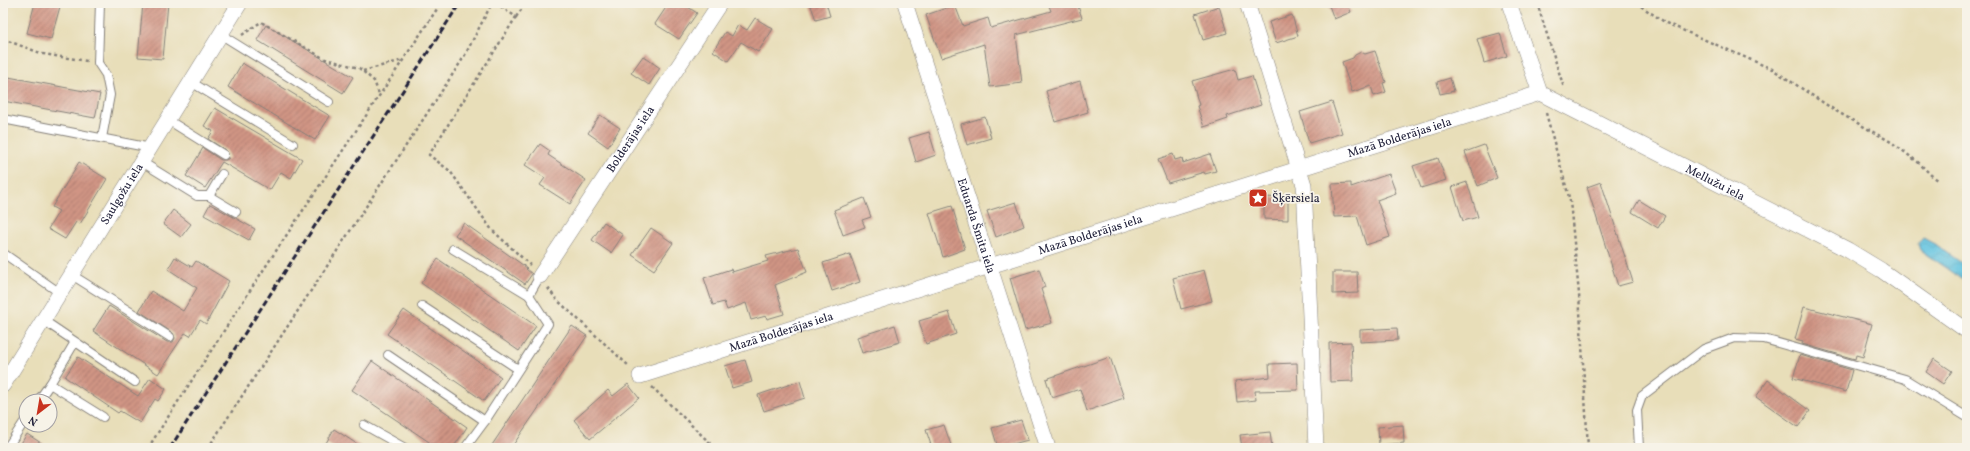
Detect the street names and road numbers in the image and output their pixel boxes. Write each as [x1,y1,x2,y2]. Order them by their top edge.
street label: Bolderājas iela [603,103,659,176]
street label: Mazā Bolderājas iela [1346,114,1454,162]
street label: Saulgožu iela [97,161,148,228]
street label: Mellužu iela [1682,161,1747,205]
street label: Eduarda Šmita iela [953,176,998,276]
street label: Mazā Bolderājas iela [1037,211,1145,259]
street label: Mazā Bolderājas iela [727,309,836,356]

